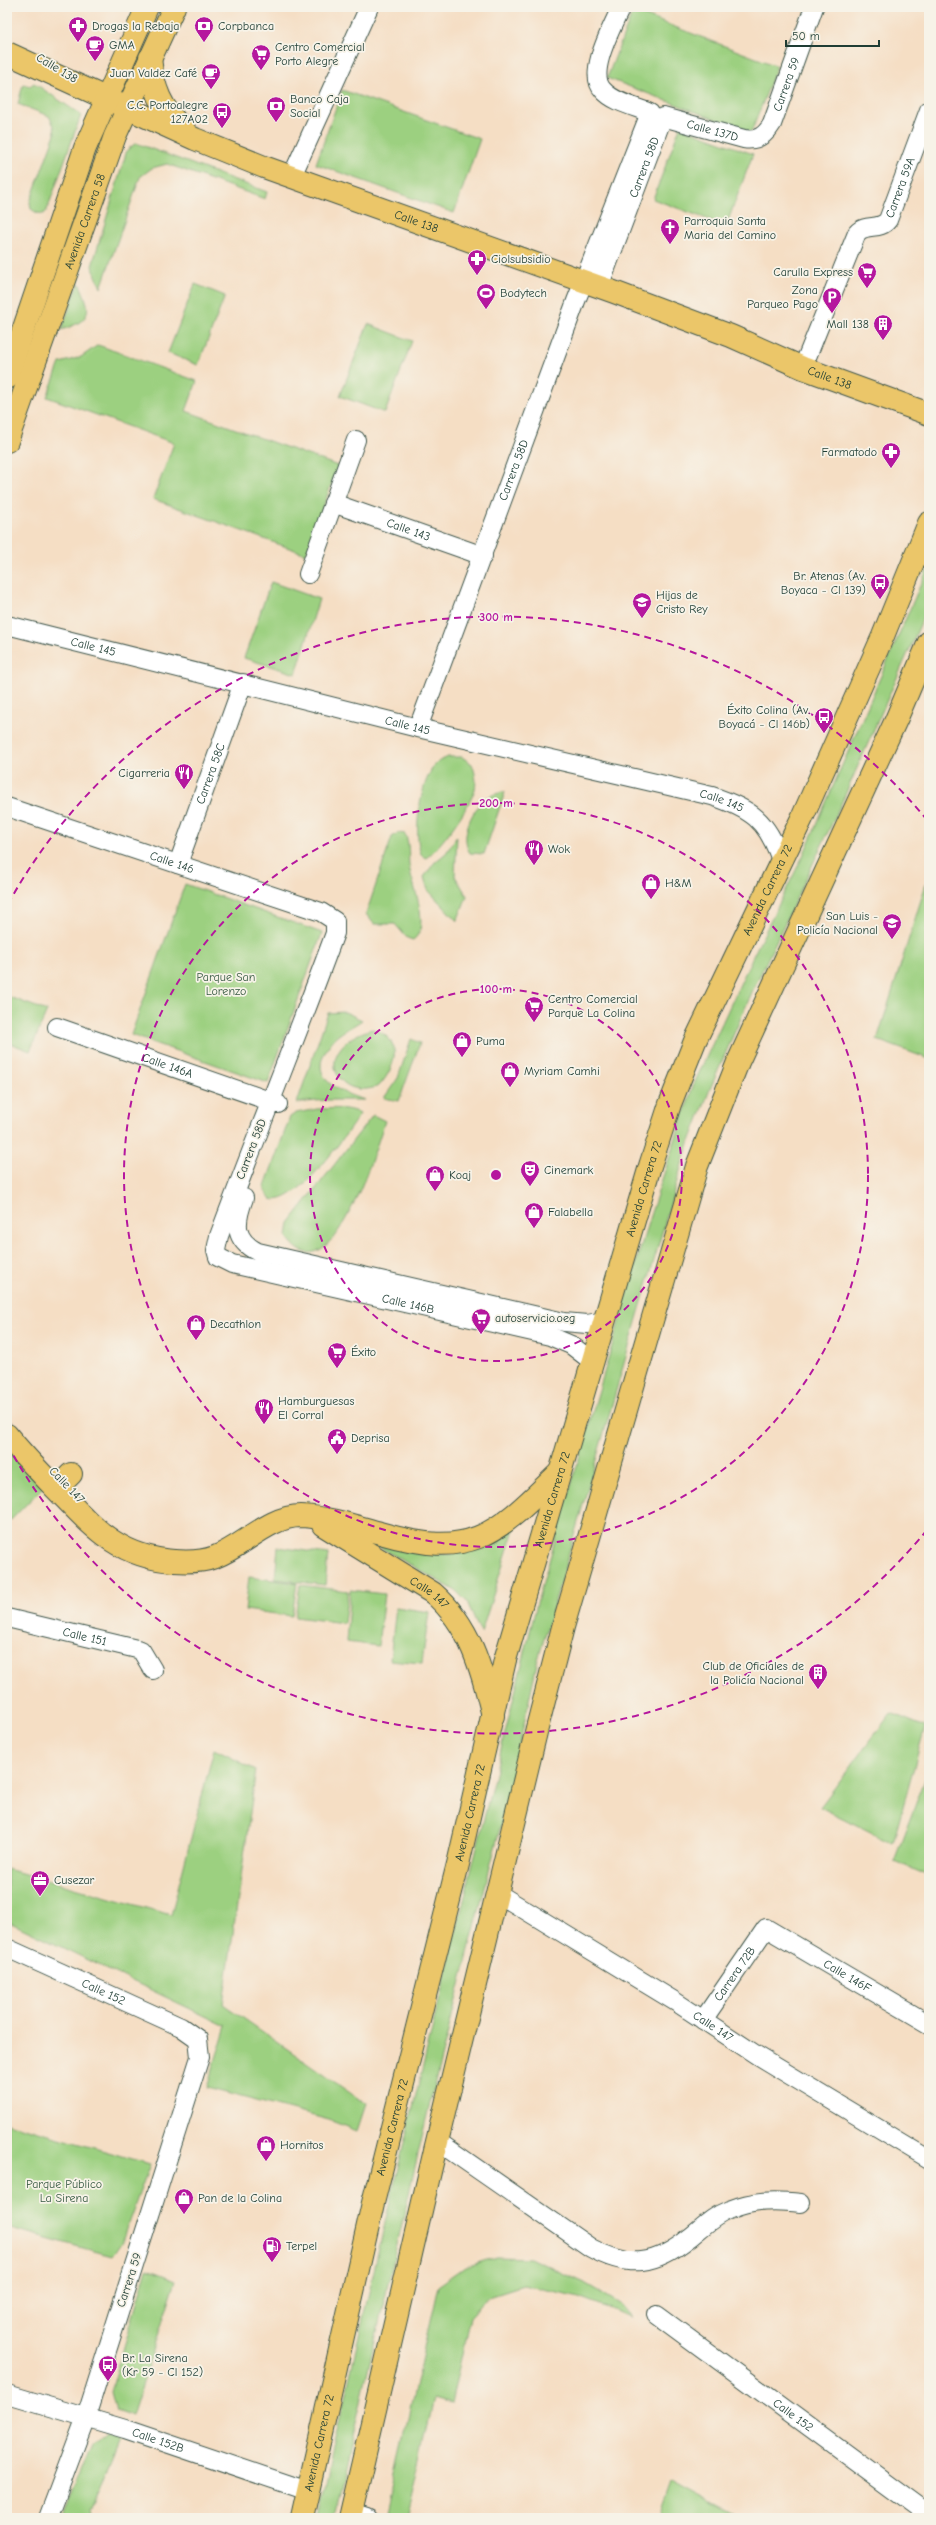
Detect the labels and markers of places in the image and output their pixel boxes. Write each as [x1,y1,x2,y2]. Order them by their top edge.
pharmacy icon: Drogas la Rebaja [67,15,89,43]
bank icon: Corpbanca [193,15,215,43]
place label: Drogas la Rebaja [92,19,180,33]
place label: Corpbanca [218,19,274,33]
cafe icon: GMA [84,34,106,62]
place label: GMA [109,38,135,52]
place label: Centro Comercial Porto Alegre [275,40,365,68]
supermarket icon: Centro Comercial Porto Alegre [250,43,272,71]
cafe icon: Juan Valdez Café [200,62,222,90]
place label: Juan Valdez Café [110,66,197,80]
place label: Banco Caja Social [290,92,349,120]
bank icon: Banco Caja Social [265,95,287,123]
place label: C.C. Portoalegre 127A02 [127,98,208,126]
bus stop icon: C.C. Portoalegre 127A02 [211,101,233,129]
place label: Parroquia Santa Maria del Camino [684,214,776,242]
church icon: Parroquia Santa Maria del Camino [659,217,681,245]
pharmacy icon: Ciolsubsidio [466,248,488,276]
place label: Ciolsubsidio [491,252,551,266]
supermarket icon: Carulla Express [856,261,878,289]
place label: Carulla Express [773,265,853,279]
sports icon: Bodytech [475,282,497,310]
place label: Zona Parqueo Pago [747,283,818,311]
place label: Bodytech [500,286,547,300]
parking icon: Zona Parqueo Pago [821,286,843,314]
building icon: Mall 138 [872,313,894,341]
place label: Mall 138 [826,317,869,331]
pharmacy icon: Farmatodo [880,441,902,469]
place label: Farmatodo [822,445,877,459]
place label: Br. Atenas (Av. Boyaca - Cl 139) [781,569,866,597]
bus stop icon: Br. Atenas (Av. Boyaca - Cl 139) [869,572,891,600]
place label: Hijas de Cristo Rey [656,588,708,616]
school or university icon: Hijas de Cristo Rey [631,591,653,619]
place label: Éxito Colina (Av. Boyacá - Cl 146b) [718,703,810,731]
bus stop icon: Éxito Colina (Av. Boyacá - Cl 146b) [813,706,835,734]
restaurant icon: Cigarreria [173,762,195,790]
place label: Cigarreria [118,766,170,780]
restaurant icon: Wok [523,838,545,866]
place label: Wok [548,842,570,856]
shop icon: H&M [640,872,662,900]
place label: H&M [665,876,691,890]
place label: San Luis - Policía Nacional [797,909,878,937]
school or university icon: San Luis - Policía Nacional [881,912,903,940]
place label: Centro Comercial Parque La Colina [548,992,638,1020]
supermarket icon: Centro Comercial Parque La Colina [523,995,545,1023]
shop icon: Puma [451,1030,473,1058]
place label: Puma [476,1034,505,1048]
shop icon: Myriam Camhi [499,1060,521,1088]
place label: Myriam Camhi [524,1064,600,1078]
theatre icon: Cinemark [519,1159,541,1187]
place label: Cinemark [544,1163,594,1177]
shop icon: Koaj [424,1164,446,1192]
place label: Koaj [449,1168,471,1182]
centre of rings [489,1168,503,1182]
shop icon: Falabella [523,1201,545,1229]
place label: Falabella [548,1205,593,1219]
supermarket icon: autoservicio.oeg [470,1307,492,1335]
place label: autoservicio.oeg [495,1311,575,1325]
shop icon: Decathlon [185,1313,207,1341]
place label: Decathlon [210,1317,261,1331]
supermarket icon: Éxito [326,1341,348,1369]
place label: Éxito [351,1345,376,1359]
place label: Hamburguesas El Corral [278,1394,354,1422]
restaurant icon: Hamburguesas El Corral [253,1397,275,1425]
public building icon: Deprisa [326,1427,348,1455]
place label: Deprisa [351,1431,390,1445]
place label: Club de Oficiales de la Policía Nacional [703,1659,804,1687]
building icon: Club de Oficiales de la Policía Nacional [807,1662,829,1690]
office icon: Cusezar [29,1869,51,1897]
place label: Cusezar [54,1873,95,1887]
shop icon: Hornitos [255,2134,277,2162]
place label: Hornitos [280,2138,324,2152]
shop icon: Pan de la Colina [173,2187,195,2215]
place label: Pan de la Colina [198,2191,282,2205]
fuel station icon: Terpel [261,2235,283,2263]
place label: Terpel [286,2239,317,2253]
place label: Br. La Sirena (Kr 59 - Cl 152) [122,2351,203,2379]
bus stop icon: Br. La Sirena (Kr 59 - Cl 152) [97,2354,119,2382]

